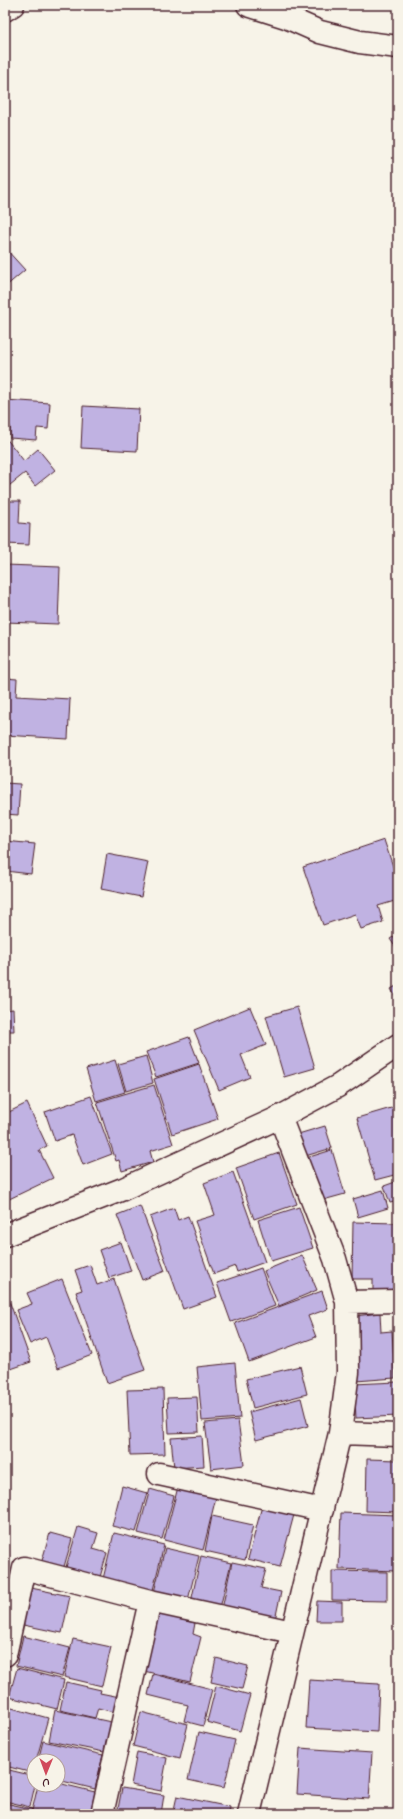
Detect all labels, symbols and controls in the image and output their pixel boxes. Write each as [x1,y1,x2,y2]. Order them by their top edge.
north arrow [26,1753,66,1793]
text: U [42,1775,50,1789]

